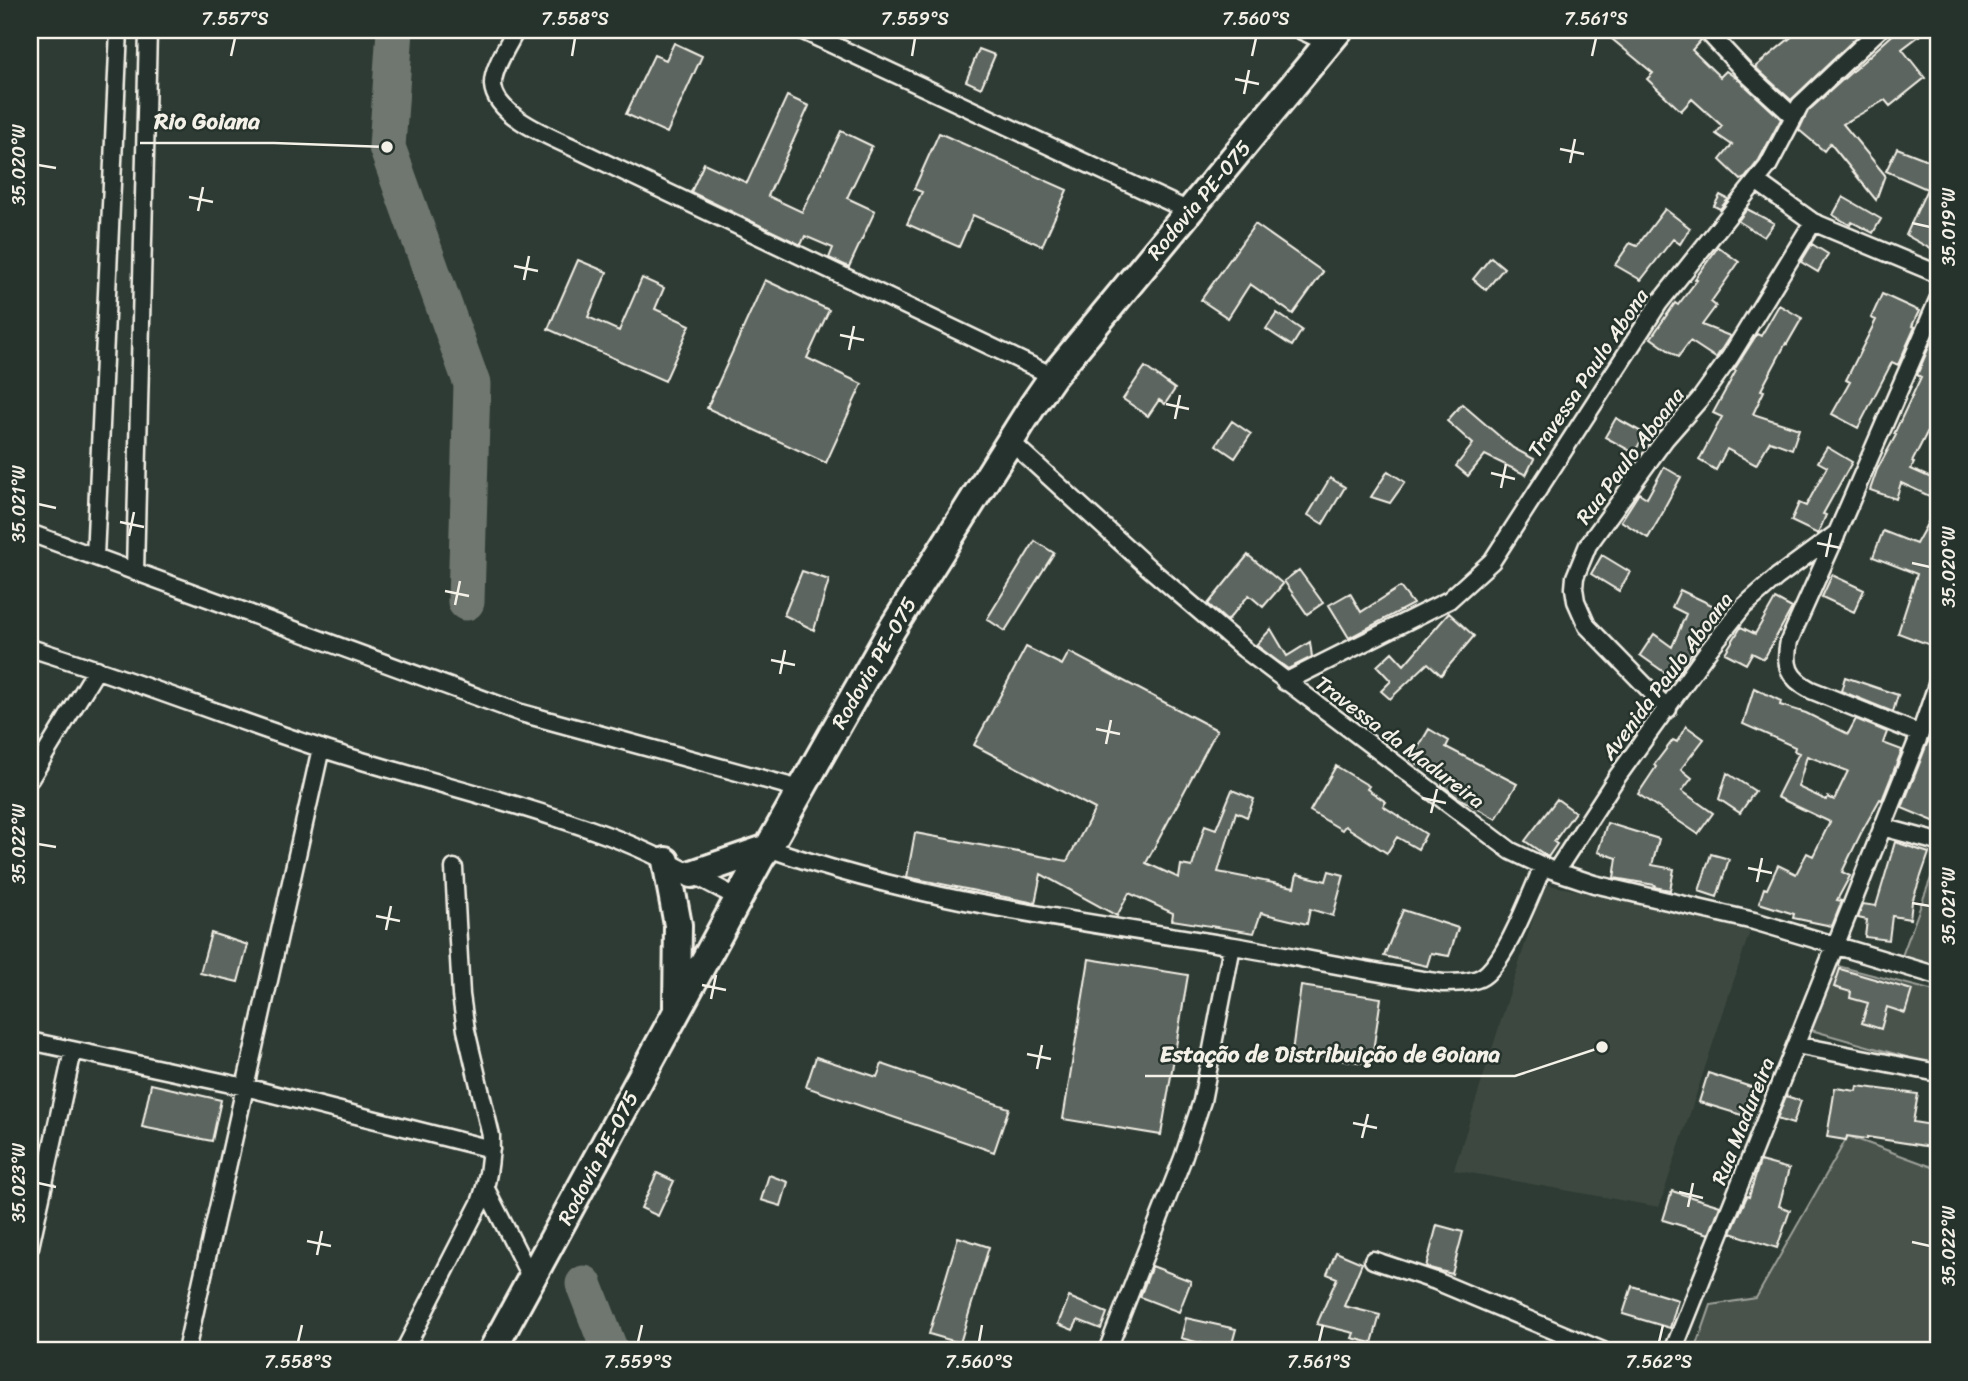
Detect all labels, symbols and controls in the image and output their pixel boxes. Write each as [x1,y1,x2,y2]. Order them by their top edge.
text: 7.557°S [202,3,269,35]
text: 7.558°S [541,3,609,35]
text: 7.559°S [881,3,949,35]
text: 7.560°S [1222,3,1290,35]
text: 7.561°S [1564,3,1628,35]
callout: Rio Goiana [140,99,274,143]
text: Rio Goiana [153,101,260,142]
text: 35.020°W [3,123,35,206]
street label: Rodovia PE-075 [1137,131,1261,269]
text: 35.019°W [1933,187,1965,266]
street label: Travessa Paulo Abona [1517,280,1659,466]
street label: Rua Paulo Aboana [1565,379,1695,533]
text: 35.021°W [3,464,35,543]
text: 35.020°W [1933,525,1965,608]
street label: Avenida Paulo Aboana [1590,583,1744,769]
street label: Rodovia PE-075 [821,589,928,737]
street label: Travessa da Madureira [1307,665,1494,819]
text: 35.022°W [3,803,35,884]
text: 35.021°W [1933,866,1965,945]
callout: Estação de Distribuição de Goiana [1145,1032,1515,1076]
text: Estação de Distribuição de Goiana [1160,1034,1501,1075]
street label: Rua Madureira [1700,1051,1786,1191]
street label: Rodovia PE-075 [547,1084,650,1232]
text: 35.023°W [3,1142,35,1223]
text: 35.022°W [1933,1205,1965,1286]
text: 7.558°S [264,1346,332,1378]
text: 7.559°S [604,1346,672,1378]
text: 7.560°S [945,1346,1013,1378]
text: 7.561°S [1287,1346,1351,1378]
text: 7.562°S [1626,1346,1692,1378]

